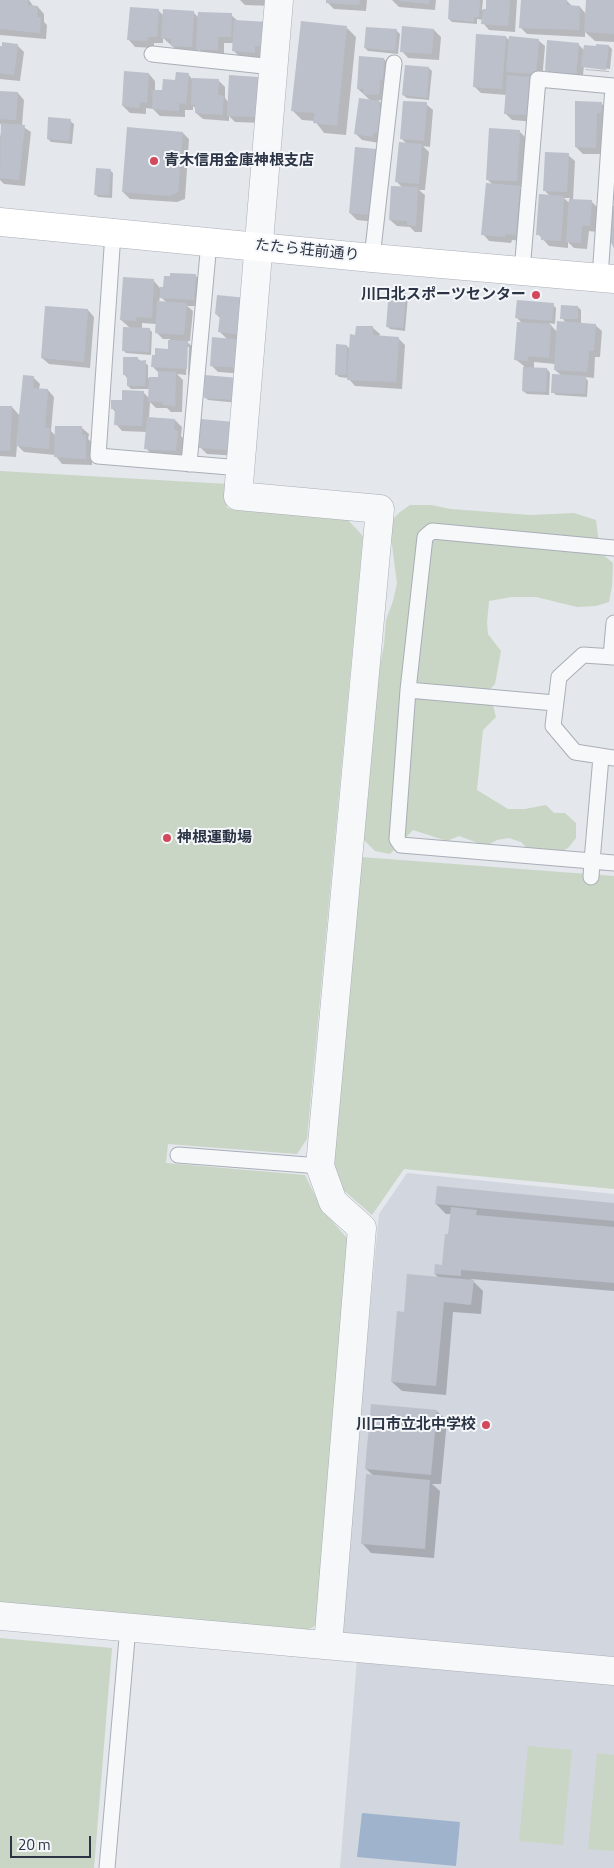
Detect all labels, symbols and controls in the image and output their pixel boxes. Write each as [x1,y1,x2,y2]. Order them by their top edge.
place label: 青木信用金庫神根支店 [164,152,314,170]
marker: 青木信用金庫神根支店 [148,155,160,167]
street label: たたら荘前通り [254,237,360,265]
place label: 川口北スポーツセンター [361,286,526,304]
marker: 川口北スポーツセンター [530,289,542,301]
place label: 神根運動場 [177,829,252,847]
marker: 神根運動場 [161,832,173,844]
place label: 川口市立北中学校 [356,1416,476,1434]
marker: 川口市立北中学校 [480,1419,492,1431]
scale bar [12,1826,94,1858]
text: 20 m [18,1833,51,1856]

